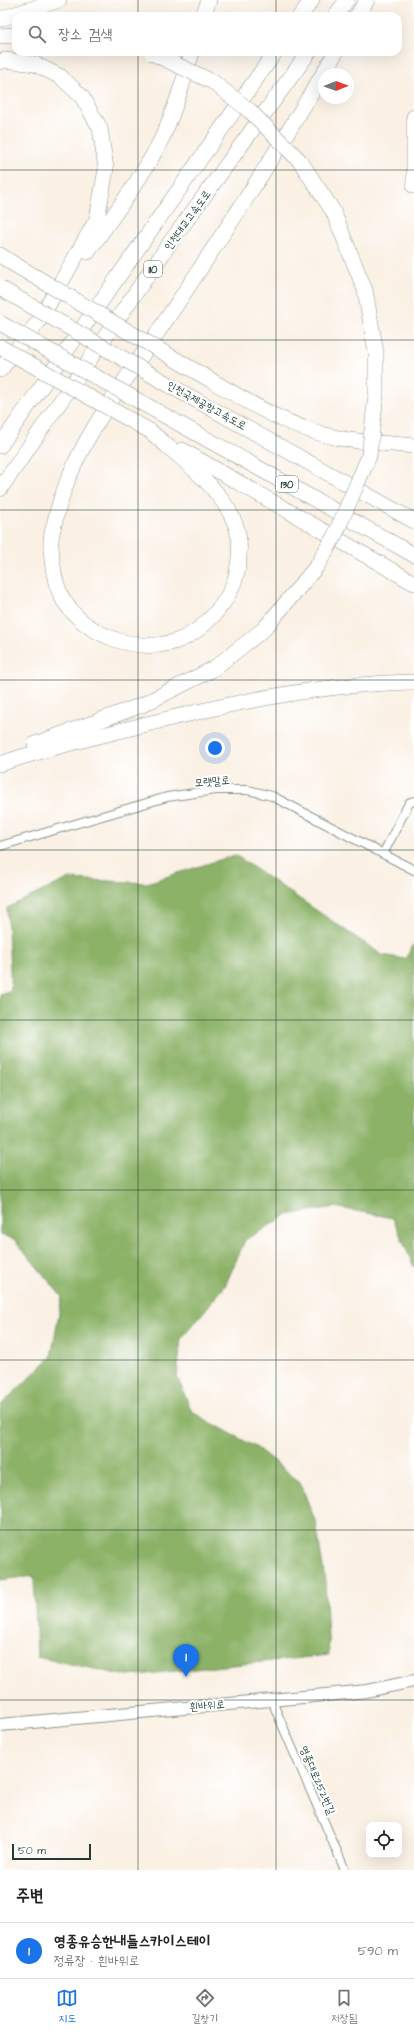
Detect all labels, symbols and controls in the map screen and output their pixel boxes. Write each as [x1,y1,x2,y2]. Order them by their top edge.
search box [12,12,402,56]
icon: search [26,23,48,45]
text: 장소 검색 [58,24,112,45]
north arrow [318,68,354,104]
street label: 인천대교고속도로 [161,187,214,253]
road number: 110 [144,261,162,277]
street label: 인천국제공항고속도로 [164,377,249,434]
road number: 130 [276,476,298,492]
your location [205,738,225,758]
street label: 모랫말로 [194,772,230,791]
pin: 1 [173,1644,199,1677]
street label: 흰바위로 [189,1696,225,1715]
street label: 영종대로252번길 [296,1743,339,1817]
map controls [366,1822,402,1858]
button: locate [366,1822,402,1858]
scale bar [12,1842,91,1861]
text: 50 m [18,1843,46,1858]
text: 주변 [16,1884,43,1908]
text: 영종유승한내들스카이스테이 [54,1931,211,1952]
text: 1 [28,1942,30,1960]
text: 590 m [358,1942,398,1960]
text: 정류장 · 흰바위로 [54,1952,139,1970]
tab: 지도 [56,1987,78,2026]
tab: 길찾기 [191,1987,218,2026]
tab: 저장됨 [331,1987,358,2026]

